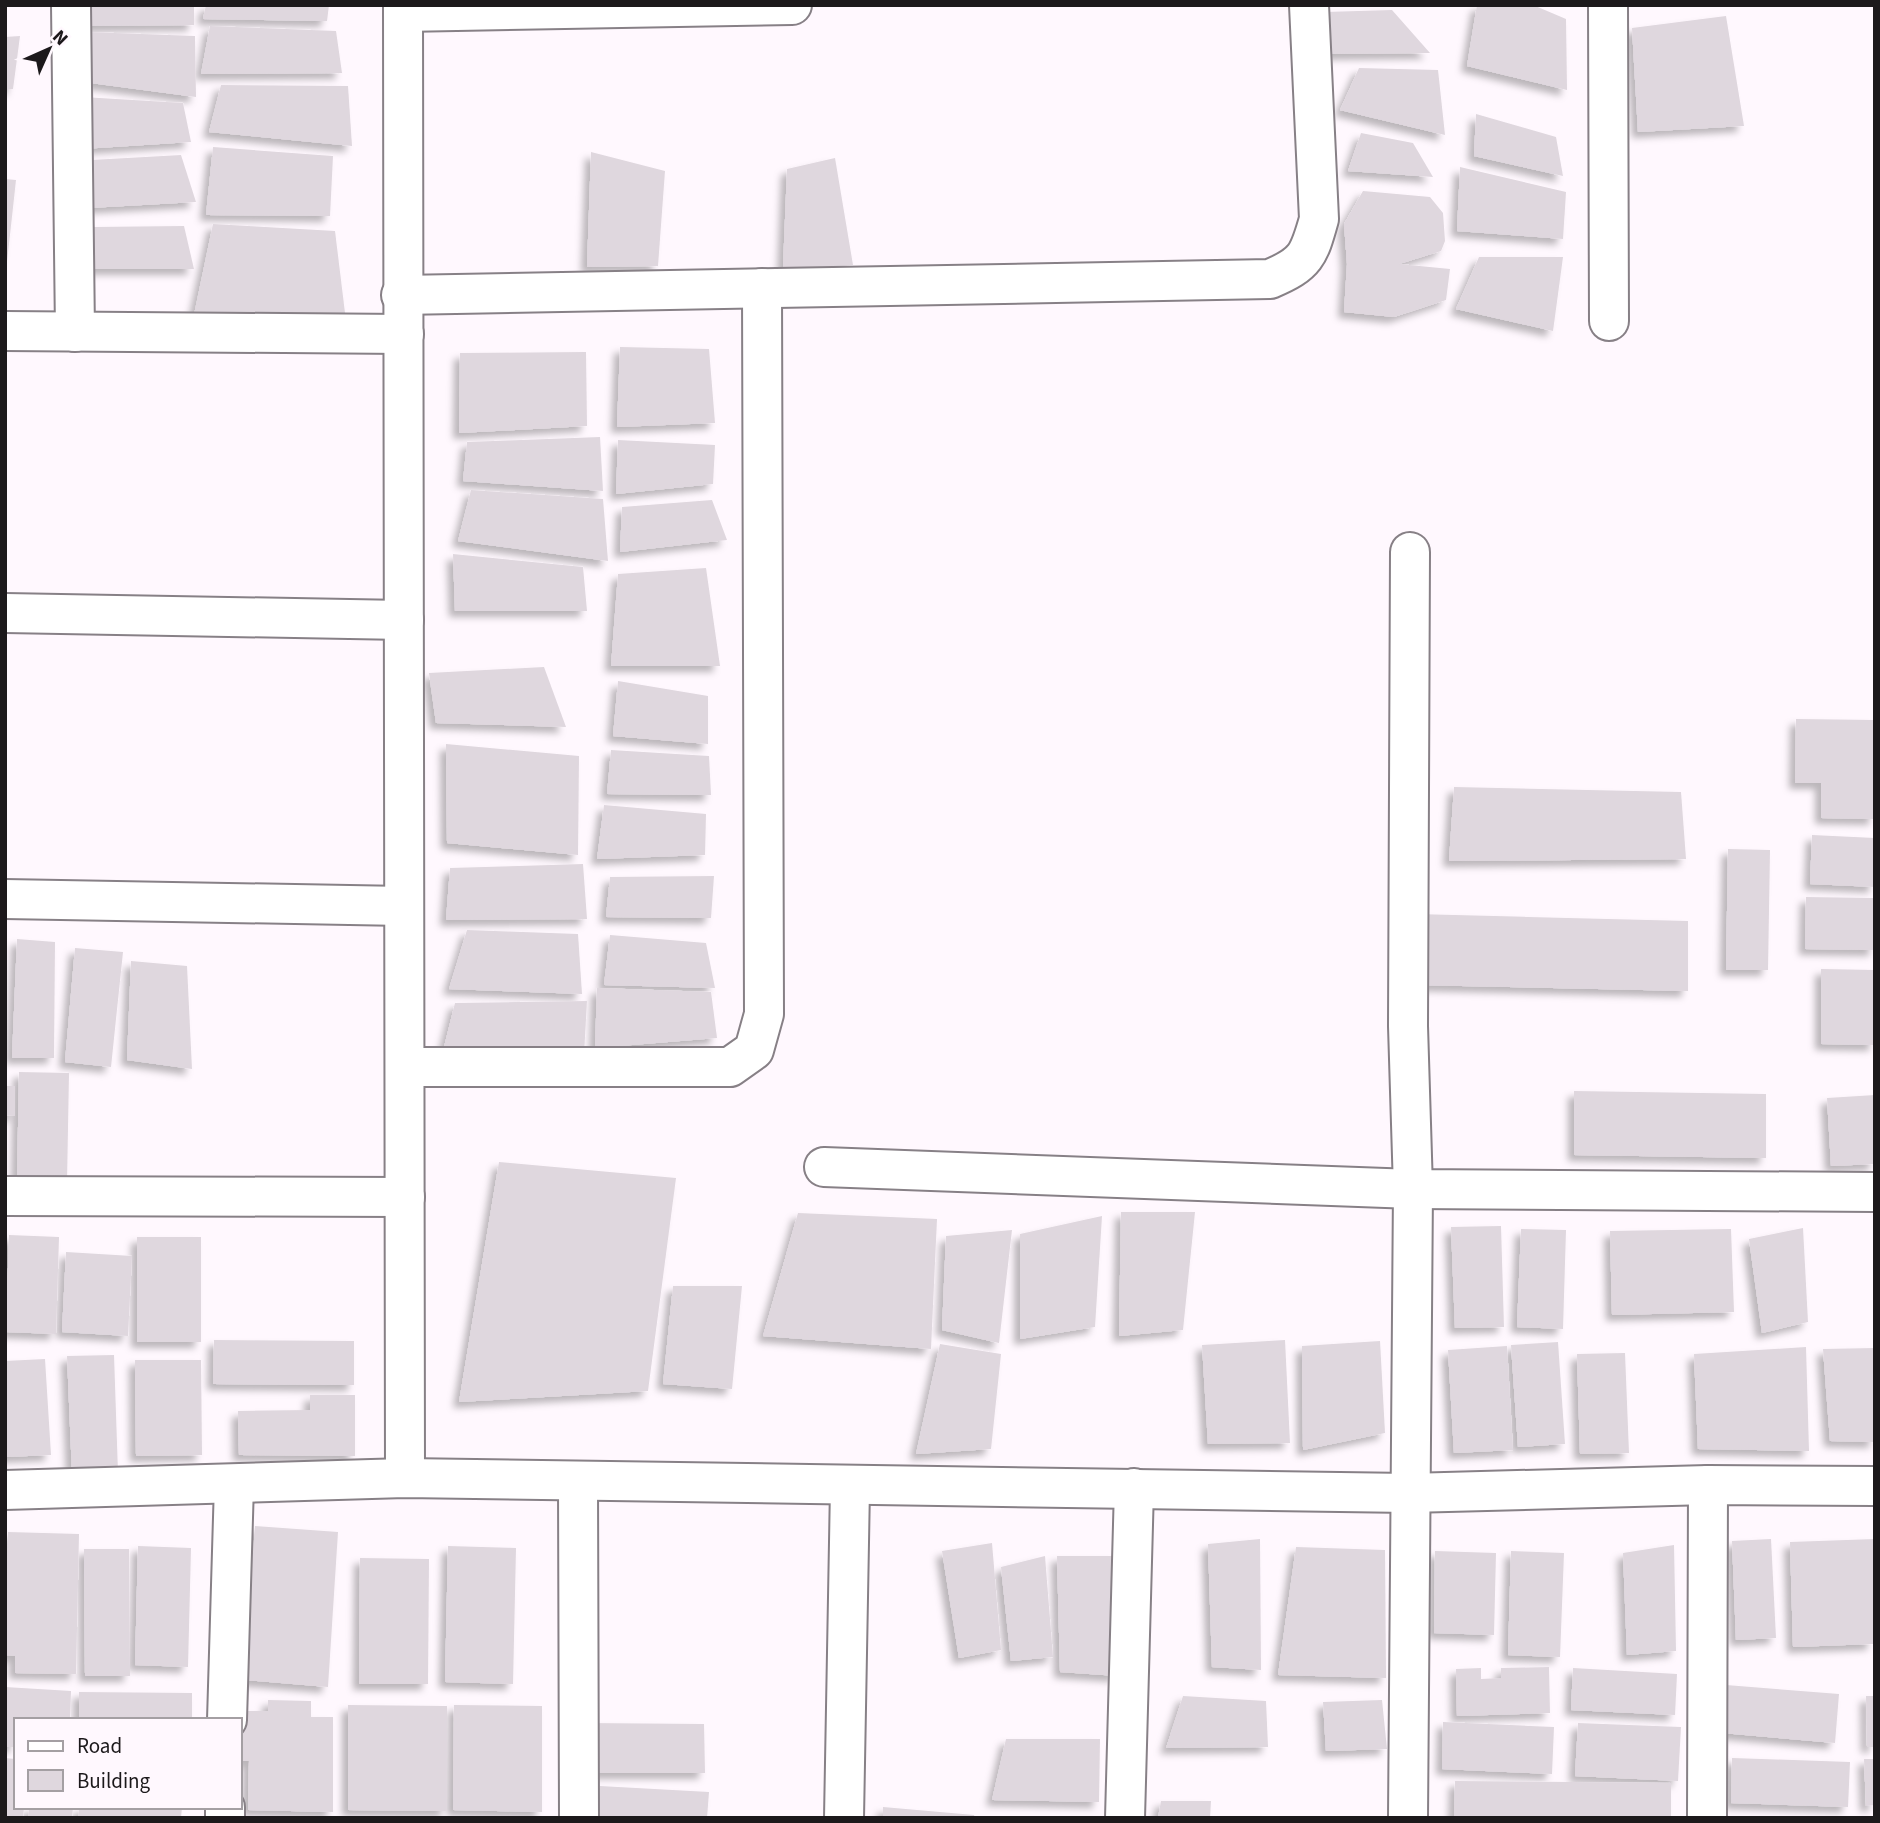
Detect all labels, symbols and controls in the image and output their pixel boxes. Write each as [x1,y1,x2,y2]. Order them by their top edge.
north arrow [14,14,84,84]
text: N [46,24,74,52]
legend [14,1718,242,1809]
text: Road [77,1731,122,1761]
text: Building [77,1766,151,1796]

